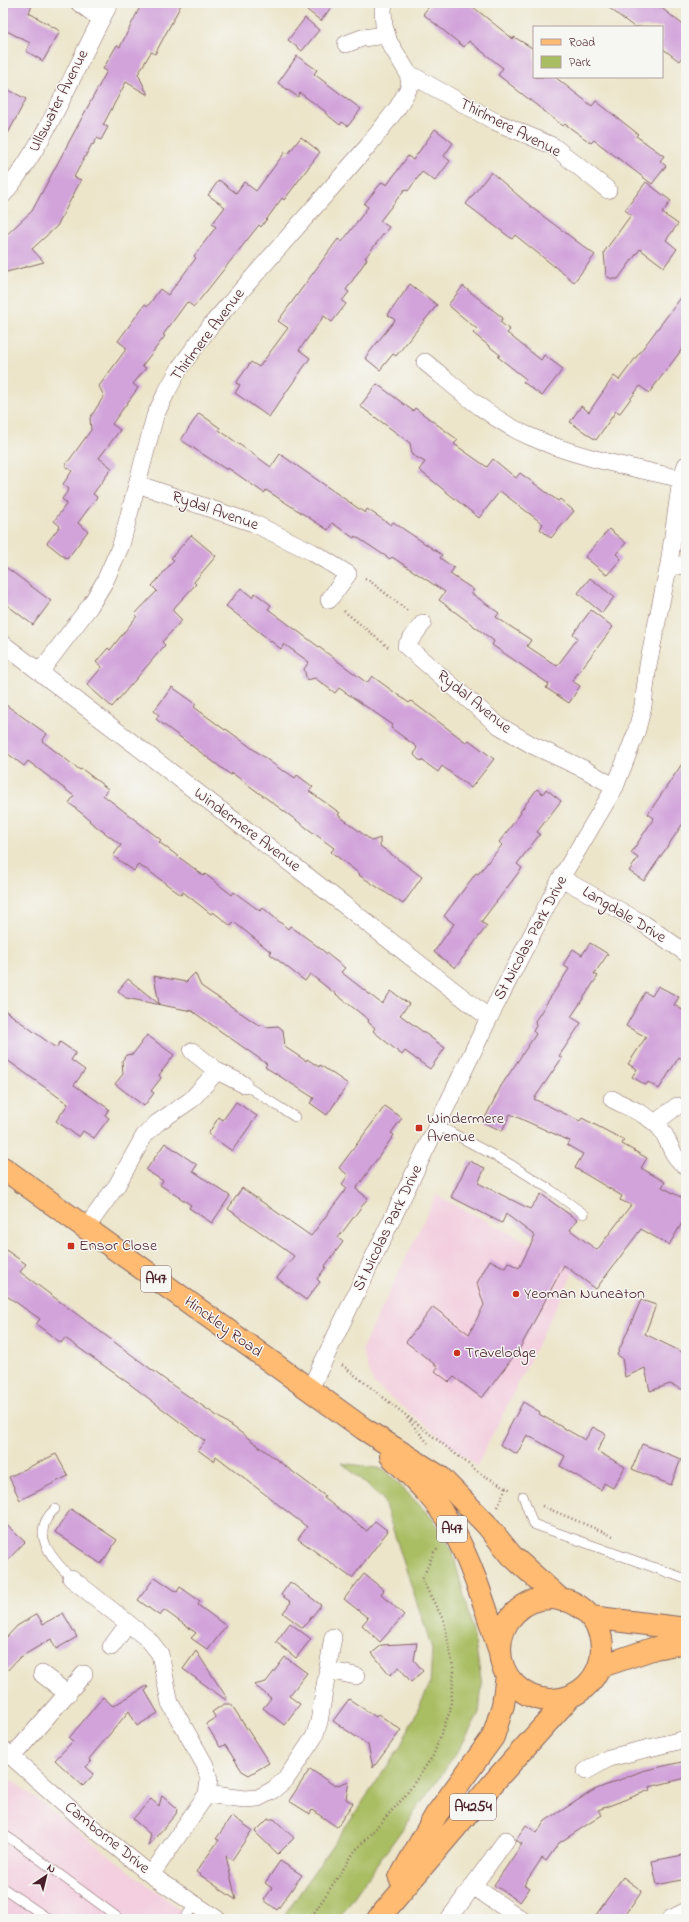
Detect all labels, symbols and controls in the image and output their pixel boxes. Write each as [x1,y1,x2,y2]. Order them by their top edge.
legend [533,26,663,78]
text: Road [569,34,595,52]
street label: Ullswater Avenue [23,45,96,156]
text: Park [569,54,591,72]
street label: Thirlmere Avenue [455,92,566,164]
street label: Thirlmere Avenue [165,283,251,386]
street label: Rydal Avenue [168,485,262,537]
street label: Rydal Avenue [431,664,517,740]
street label: Windermere Avenue [188,782,306,879]
street label: St Nicolas Park Drive [488,871,574,1005]
street label: Langdale Drive [577,880,671,950]
place label: Windermere Avenue [427,1107,505,1149]
marker: Windermere Avenue [414,1123,424,1133]
street label: St Nicolas Park Drive [347,1160,429,1295]
place label: Ensor Close [79,1234,158,1258]
marker: Ensor Close [66,1241,76,1251]
road number: A47 [141,1266,171,1292]
place label: Yeoman Nuneaton [524,1282,645,1306]
marker: Yeoman Nuneaton [511,1289,521,1299]
street label: Hinckley Road [179,1290,267,1364]
place label: Travelodge [465,1341,537,1365]
marker: Travelodge [452,1348,462,1358]
road number: A47 [437,1516,467,1542]
road number: A4254 [450,1794,496,1820]
street label: Camborne Drive [59,1796,156,1881]
north arrow [26,1856,66,1896]
text: N [44,1860,59,1877]

